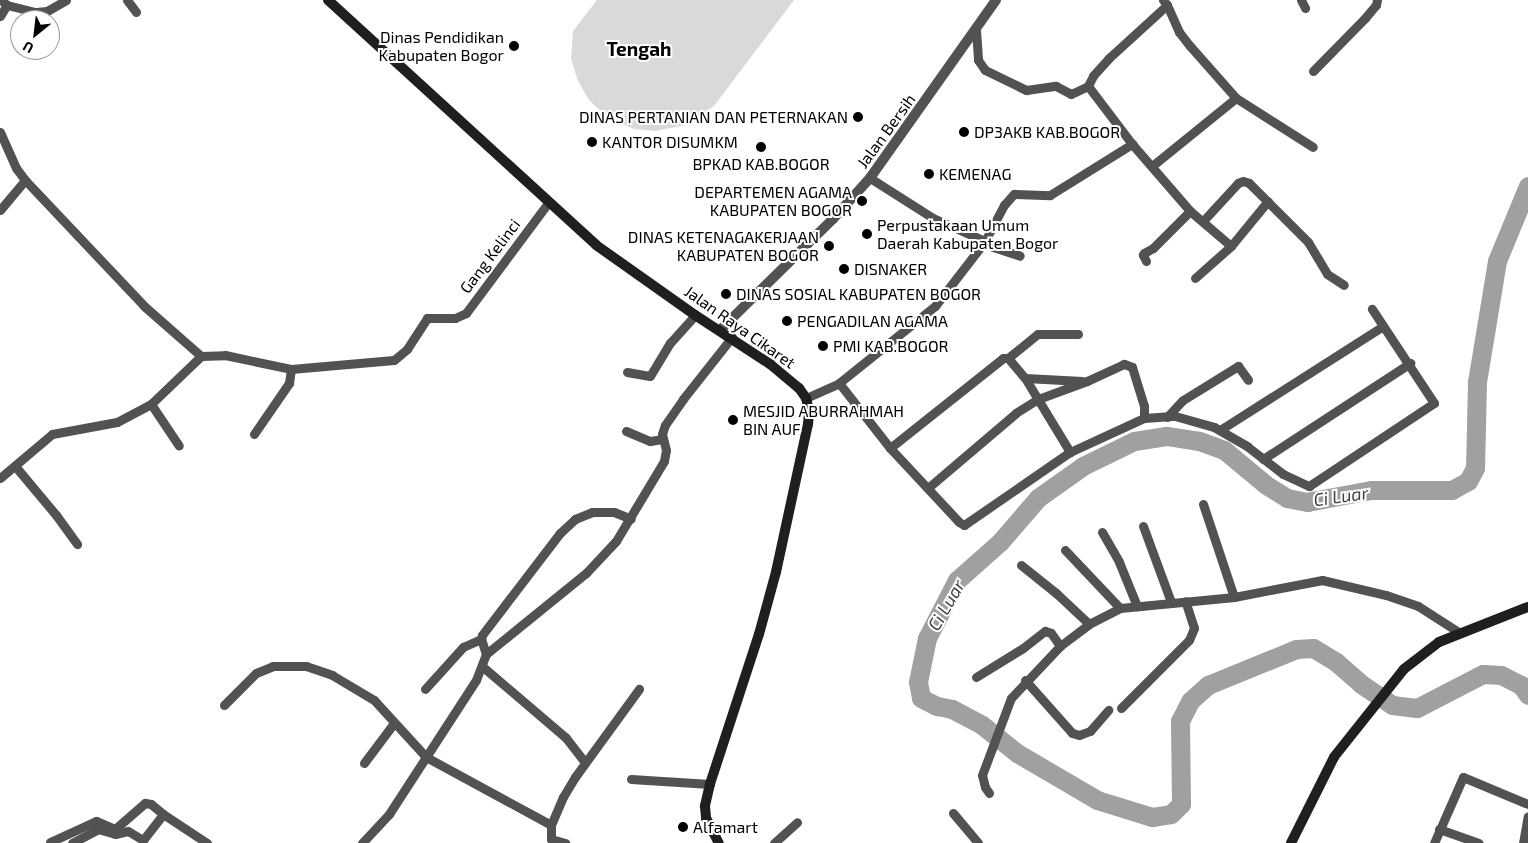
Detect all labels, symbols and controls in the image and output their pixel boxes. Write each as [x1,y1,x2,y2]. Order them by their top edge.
north arrow [10,10,60,60]
place label: Dinas Pendidikan Kabupaten Bogor [379,27,504,65]
text: U [20,38,36,57]
district label: Tengah [607,38,671,60]
marker: Dinas Pendidikan Kabupaten Bogor [508,40,520,52]
street label: Jalan Bersih [853,90,919,172]
place label: DINAS PERTANIAN DAN PETERNAKAN [579,107,848,127]
marker: DINAS PERTANIAN DAN PETERNAKAN [852,111,864,123]
place label: DP3AKB KAB.BOGOR [974,122,1120,142]
marker: DP3AKB KAB.BOGOR [958,126,970,138]
place label: KANTOR DISUMKM [602,132,738,152]
marker: KANTOR DISUMKM [586,136,598,148]
marker: BPKAD KAB.BOGOR [755,141,767,153]
place label: BPKAD KAB.BOGOR [692,154,830,174]
place label: KEMENAG [939,164,1012,184]
marker: KEMENAG [923,168,935,180]
place label: DEPARTEMEN AGAMA KABUPATEN BOGOR [694,182,852,220]
marker: DEPARTEMEN AGAMA KABUPATEN BOGOR [856,195,868,207]
street label: Gang Kelinci [456,215,524,297]
place label: Perpustakaan Umum Daerah Kabupaten Bogor [877,215,1059,253]
place label: DINAS KETENAGAKERJAAN KABUPATEN BOGOR [628,227,819,265]
marker: Perpustakaan Umum Daerah Kabupaten Bogor [861,228,873,240]
marker: DINAS KETENAGAKERJAAN KABUPATEN BOGOR [823,240,835,252]
place label: DISNAKER [854,259,927,279]
marker: DISNAKER [838,263,850,275]
street label: Jalan Raya Cikaret [681,282,799,372]
place label: DINAS SOSIAL KABUPATEN BOGOR [736,284,981,304]
marker: DINAS SOSIAL KABUPATEN BOGOR [720,288,732,300]
place label: PENGADILAN AGAMA [797,311,948,331]
marker: PENGADILAN AGAMA [781,315,793,327]
place label: PMI KAB.BOGOR [833,336,948,356]
marker: PMI KAB.BOGOR [817,340,829,352]
place label: MESJID ABURRAHMAH BIN AUF [743,401,904,439]
marker: MESJID ABURRAHMAH BIN AUF [727,414,739,426]
water label: Ci Luar [1312,481,1370,511]
water label: Ci Luar [923,576,969,634]
place label: Alfamart [693,817,758,837]
marker: Alfamart [677,821,689,833]

